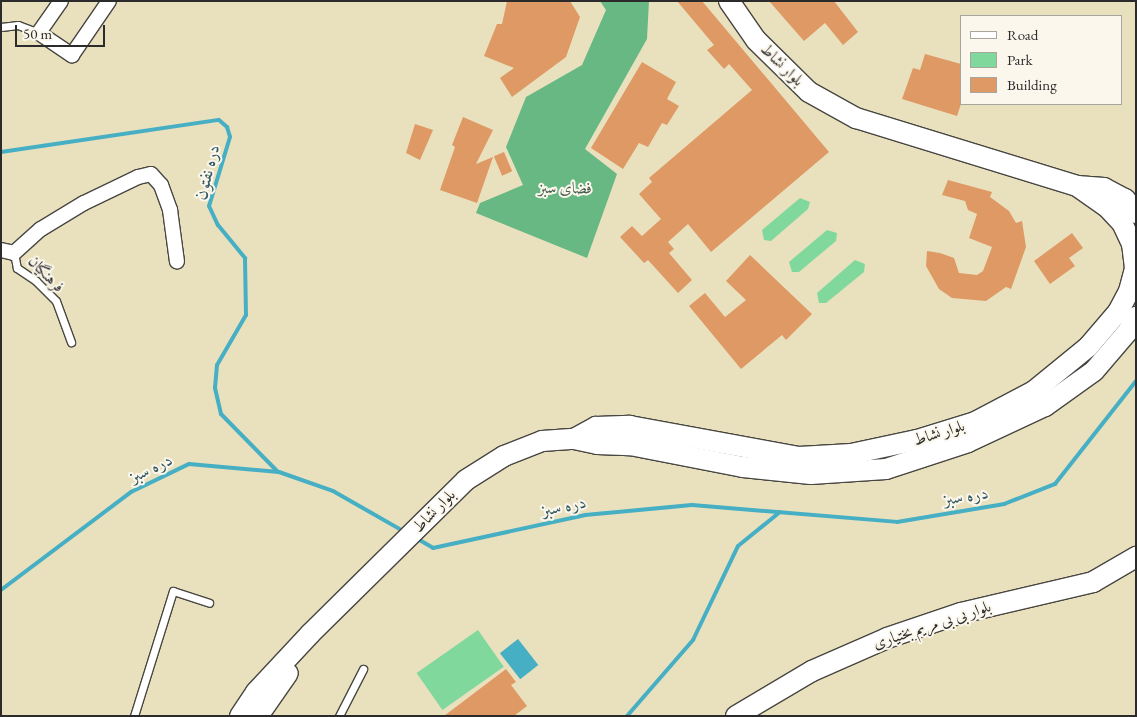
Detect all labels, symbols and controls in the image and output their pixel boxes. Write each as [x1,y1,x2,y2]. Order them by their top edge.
scale bar [18,15,108,47]
legend [960,15,1122,105]
text: 50 m [23,24,52,43]
text: Road [1007,25,1038,44]
street label: بلوار نشاط [756,40,808,90]
text: Park [1007,50,1033,69]
text: Building [1007,75,1057,94]
water label: دره نفتون [190,142,224,202]
park label: فضای سبز [538,178,592,198]
street label: فرهنگیان [24,252,68,296]
street label: بلوار نشاط [911,416,967,450]
water label: دره سبز [126,448,176,488]
water label: دره سبز [942,482,990,510]
street label: بلوار نشاط [408,485,460,537]
water label: دره سبز [540,491,588,521]
street label: بلوار بی بی مریم بختیاری [871,597,993,653]

